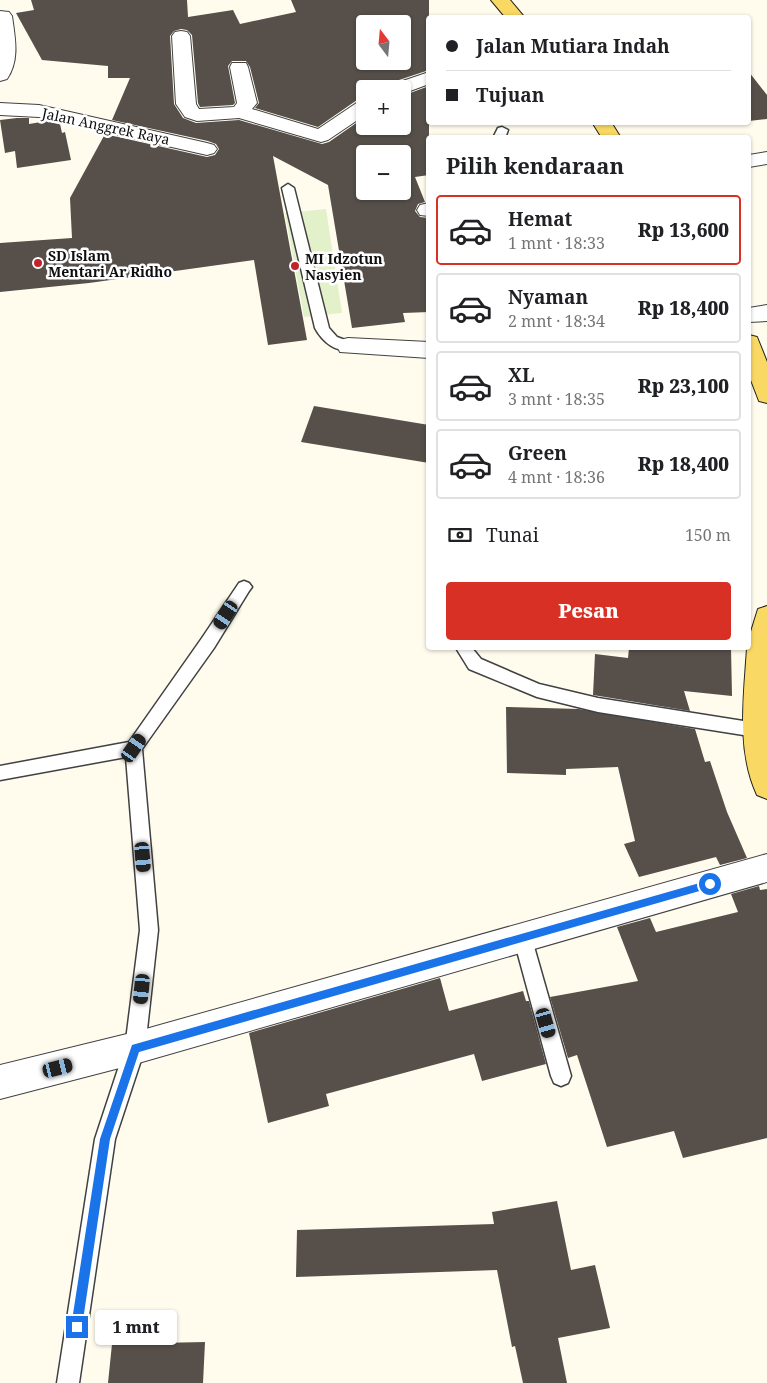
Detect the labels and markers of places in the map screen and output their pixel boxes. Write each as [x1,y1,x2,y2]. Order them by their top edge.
place label: SD Islam Mentari Ar Ridho [48,246,172,281]
place label: MI Idzotun Nasyien [305,249,383,284]
marker: SD Islam Mentari Ar Ridho [32,257,44,269]
marker: MI Idzotun Nasyien [289,260,301,272]

